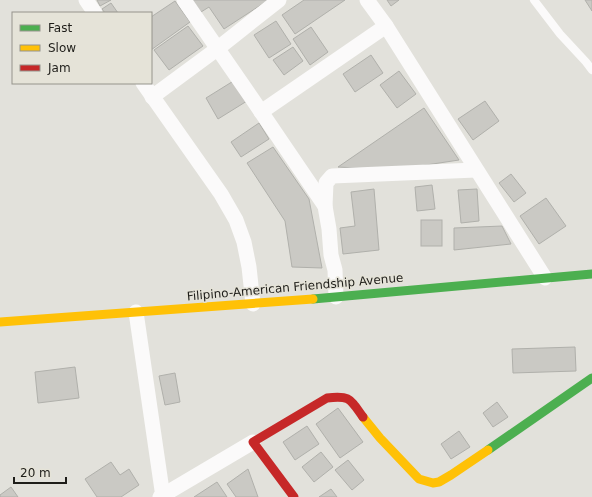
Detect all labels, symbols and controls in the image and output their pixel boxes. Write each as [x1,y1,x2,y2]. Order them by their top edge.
legend [12,12,152,84]
text: Fast [48,21,72,35]
text: Slow [48,41,76,55]
text: Jam [47,61,71,75]
street label: Filipino-American Friendship Avenue [186,271,404,303]
scale bar [14,459,66,485]
text: 20 m [20,466,51,480]

